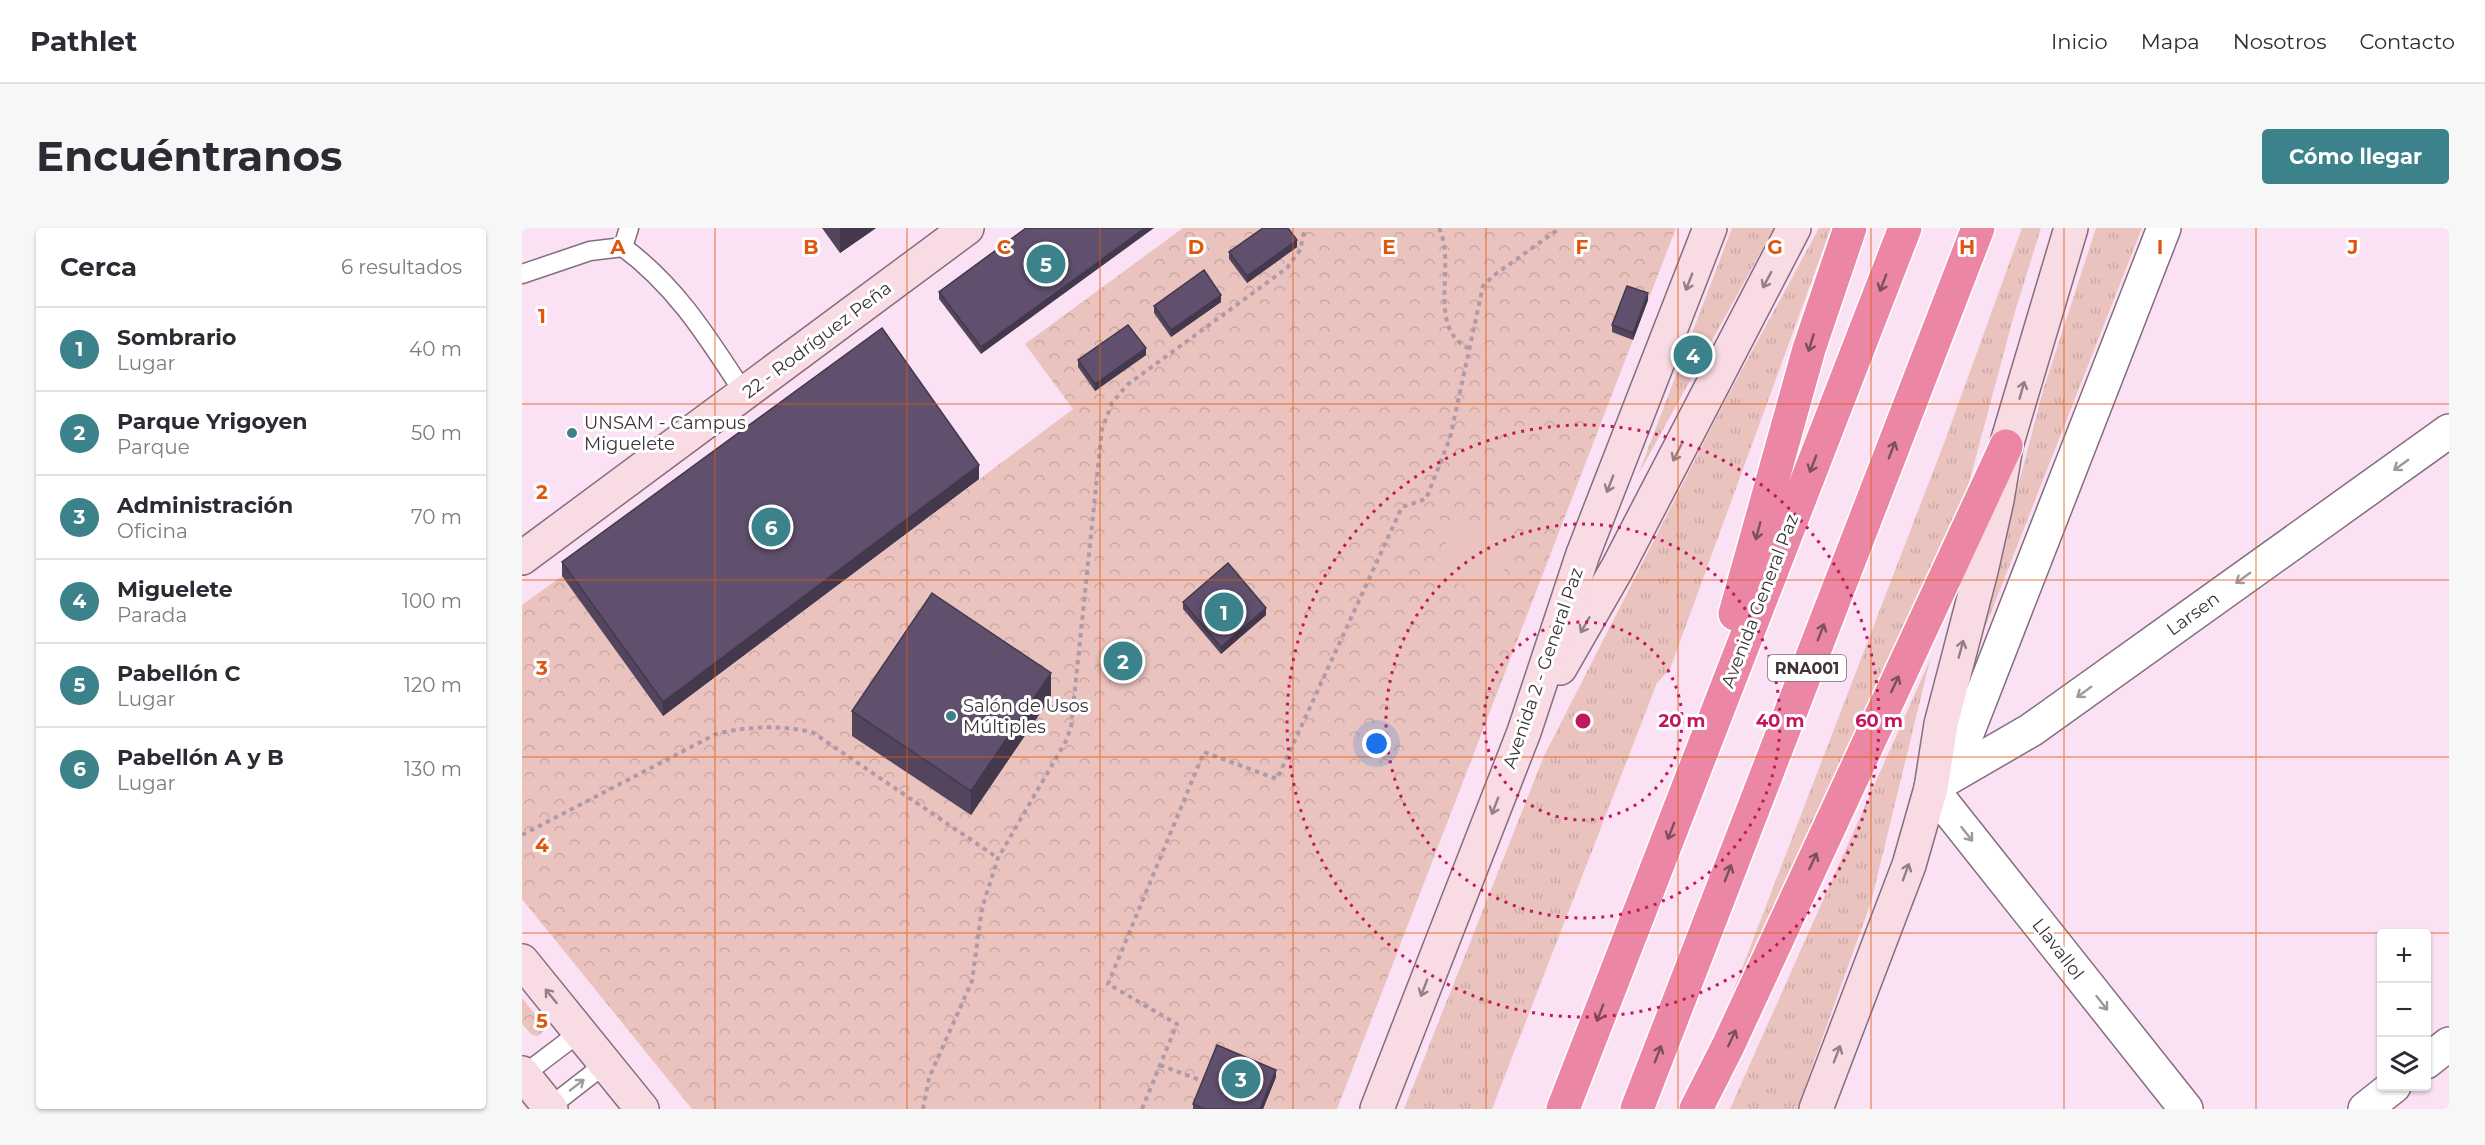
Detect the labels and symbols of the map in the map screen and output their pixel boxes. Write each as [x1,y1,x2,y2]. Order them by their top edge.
text: A [609,235,626,259]
text: B [803,235,819,259]
text: C [997,235,1012,259]
text: D [1188,235,1204,259]
text: E [1382,235,1396,259]
text: F [1576,235,1589,259]
text: G [1767,235,1783,259]
text: H [1959,235,1975,259]
text: I [2157,235,2163,259]
text: J [2347,235,2358,259]
pin: 5 [1026,242,1066,286]
one-way arrow [1761,271,1773,288]
one-way arrow [1683,273,1694,291]
one-way arrow [1877,273,1888,291]
street label: 22 - Rodríguez Peña [738,277,896,403]
text: 1 [538,304,546,328]
pin: 4 [1674,332,1712,378]
one-way arrow [1805,333,1816,352]
one-way arrow [2017,381,2028,400]
place label: UNSAM - Campus Miguelete [584,412,746,455]
marker: UNSAM - Campus Miguelete [565,426,579,440]
one-way arrow [1887,441,1898,460]
one-way arrow [1671,444,1683,461]
one-way arrow [1807,455,1818,473]
one-way arrow [2394,459,2410,471]
one-way arrow [1604,474,1615,492]
text: 2 [536,480,548,504]
pin: 6 [752,504,790,550]
street label: Avenida General Paz [1717,511,1803,691]
one-way arrow [1751,521,1763,540]
street label: Avenida 2 - General Paz [1498,565,1588,771]
one-way arrow [2235,572,2251,584]
street label: Larsen [2162,587,2224,641]
pin: 1 [1204,590,1244,634]
one-way arrow [1579,616,1591,633]
one-way arrow [1817,623,1828,642]
pin: 2 [1104,638,1142,684]
one-way arrow [1955,640,1967,659]
road number: RNA001 [1768,655,1846,681]
text: 3 [535,656,548,680]
one-way arrow [1889,675,1901,693]
one-way arrow [2077,686,2093,698]
place label: Salón de Usos Múltiples [963,695,1089,738]
marker: Salón de Usos Múltiples [944,709,958,723]
text: 20 m [1659,710,1705,732]
text: 40 m [1756,710,1804,732]
text: 60 m [1855,710,1903,732]
centre of rings [1573,711,1593,731]
your location [1362,729,1391,758]
one-way arrow [1489,796,1500,815]
one-way arrow [1664,821,1675,840]
one-way arrow [1961,826,1974,842]
text: 4 [535,833,549,857]
one-way arrow [1808,853,1820,871]
one-way arrow [1901,863,1912,882]
one-way arrow [1724,864,1735,882]
street label: Llavallol [2027,914,2089,984]
one-way arrow [1418,978,1429,996]
one-way arrow [545,989,558,1005]
one-way arrow [2095,995,2108,1011]
one-way arrow [1594,1003,1605,1022]
text: 5 [536,1009,548,1033]
one-way arrow [1727,1030,1738,1048]
one-way arrow [1653,1046,1664,1064]
one-way arrow [1832,1046,1843,1064]
pin: 3 [1222,1056,1260,1102]
one-way arrow [569,1079,585,1092]

